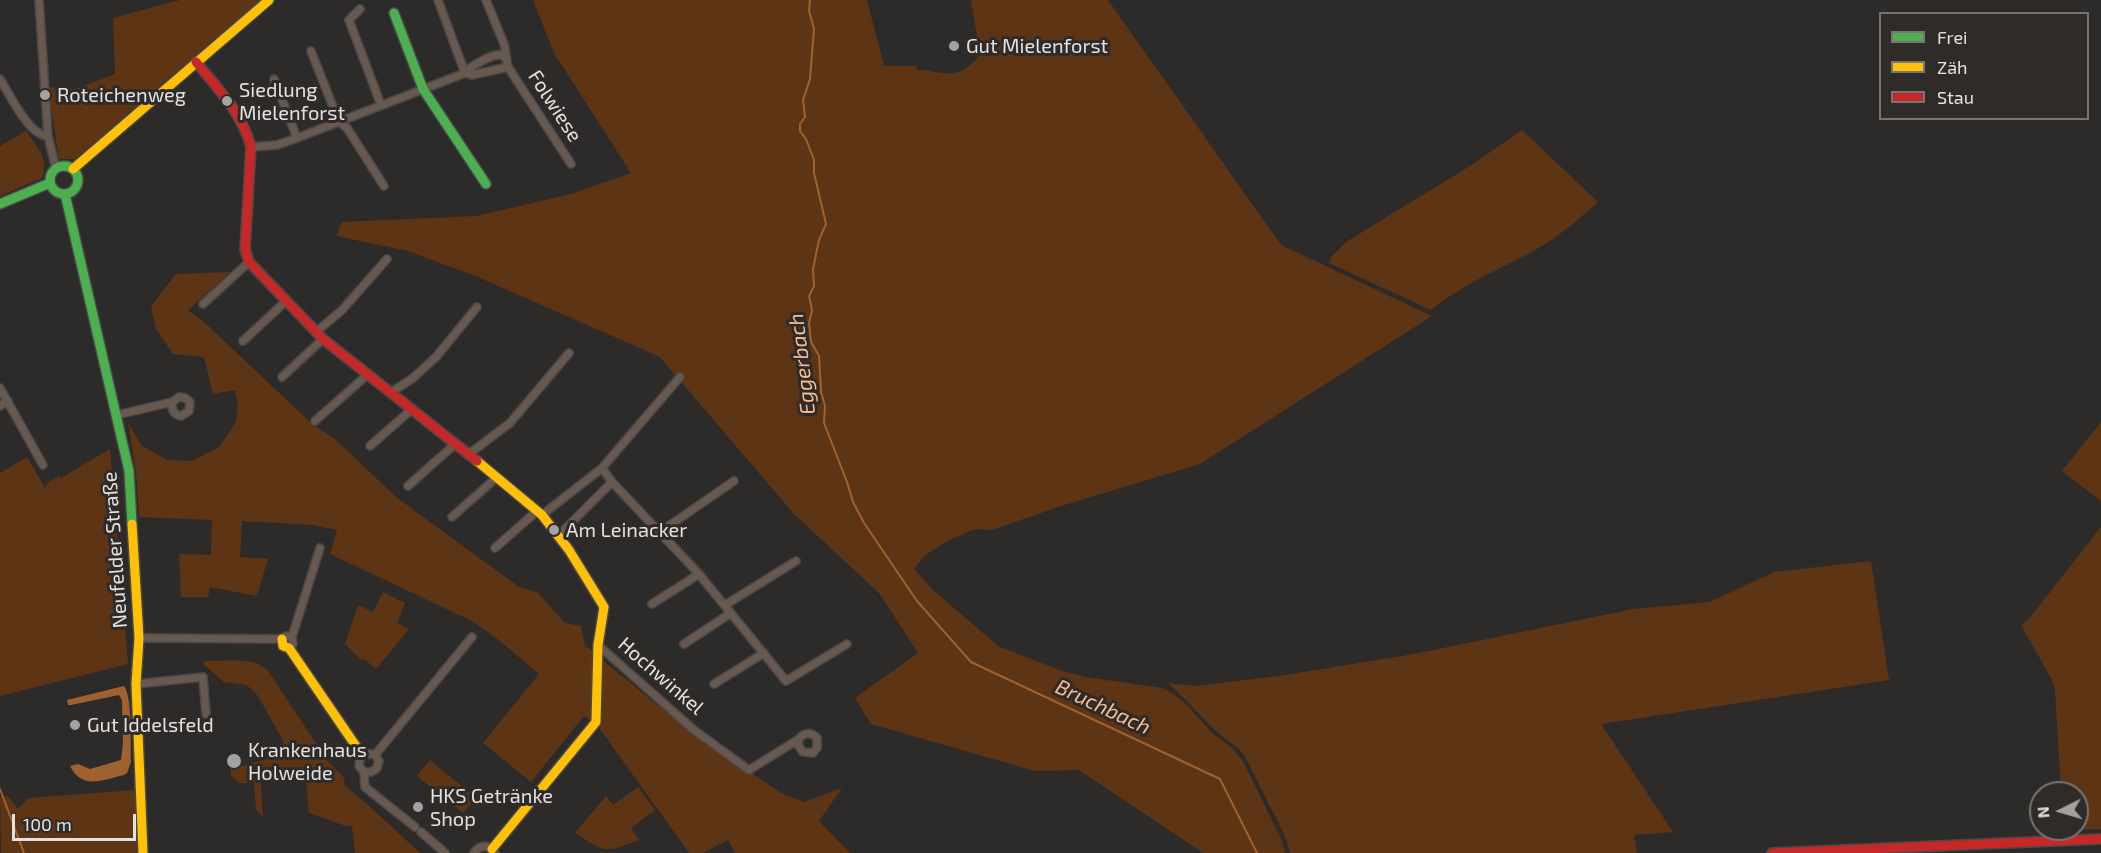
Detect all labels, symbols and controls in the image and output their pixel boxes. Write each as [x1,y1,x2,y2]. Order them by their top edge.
legend [1879,12,2089,120]
text: Frei [1937,26,1968,48]
place label: Gut Mielenforst [966,34,1108,58]
marker: Gut Mielenforst [947,39,961,53]
text: Zäh [1937,56,1968,78]
street label: Folwiese [523,66,587,146]
place label: Siedlung Mielenforst [239,78,345,125]
place label: Roteichenweg [57,83,186,107]
text: Stau [1937,86,1974,108]
marker: Roteichenweg [38,88,52,102]
marker: Siedlung Mielenforst [220,94,234,108]
water label: Eggerbach [783,312,821,416]
street label: Neufelder Straße [98,471,132,629]
place label: Am Leinacker [566,518,687,542]
marker: Am Leinacker [547,523,561,537]
street label: Hochwinkel [613,632,709,720]
water label: Bruchbach [1051,674,1155,740]
place label: Gut Iddelsfeld [87,713,214,737]
marker: Gut Iddelsfeld [68,718,82,732]
place label: Krankenhaus Holweide [248,738,367,785]
marker: Krankenhaus Holweide [225,752,243,770]
north arrow [2029,781,2089,841]
place label: HKS Getränke Shop [430,784,553,831]
marker: HKS Getränke Shop [411,800,425,814]
scale bar [15,802,140,840]
text: N [2033,806,2053,819]
text: 100 m [23,813,72,835]

